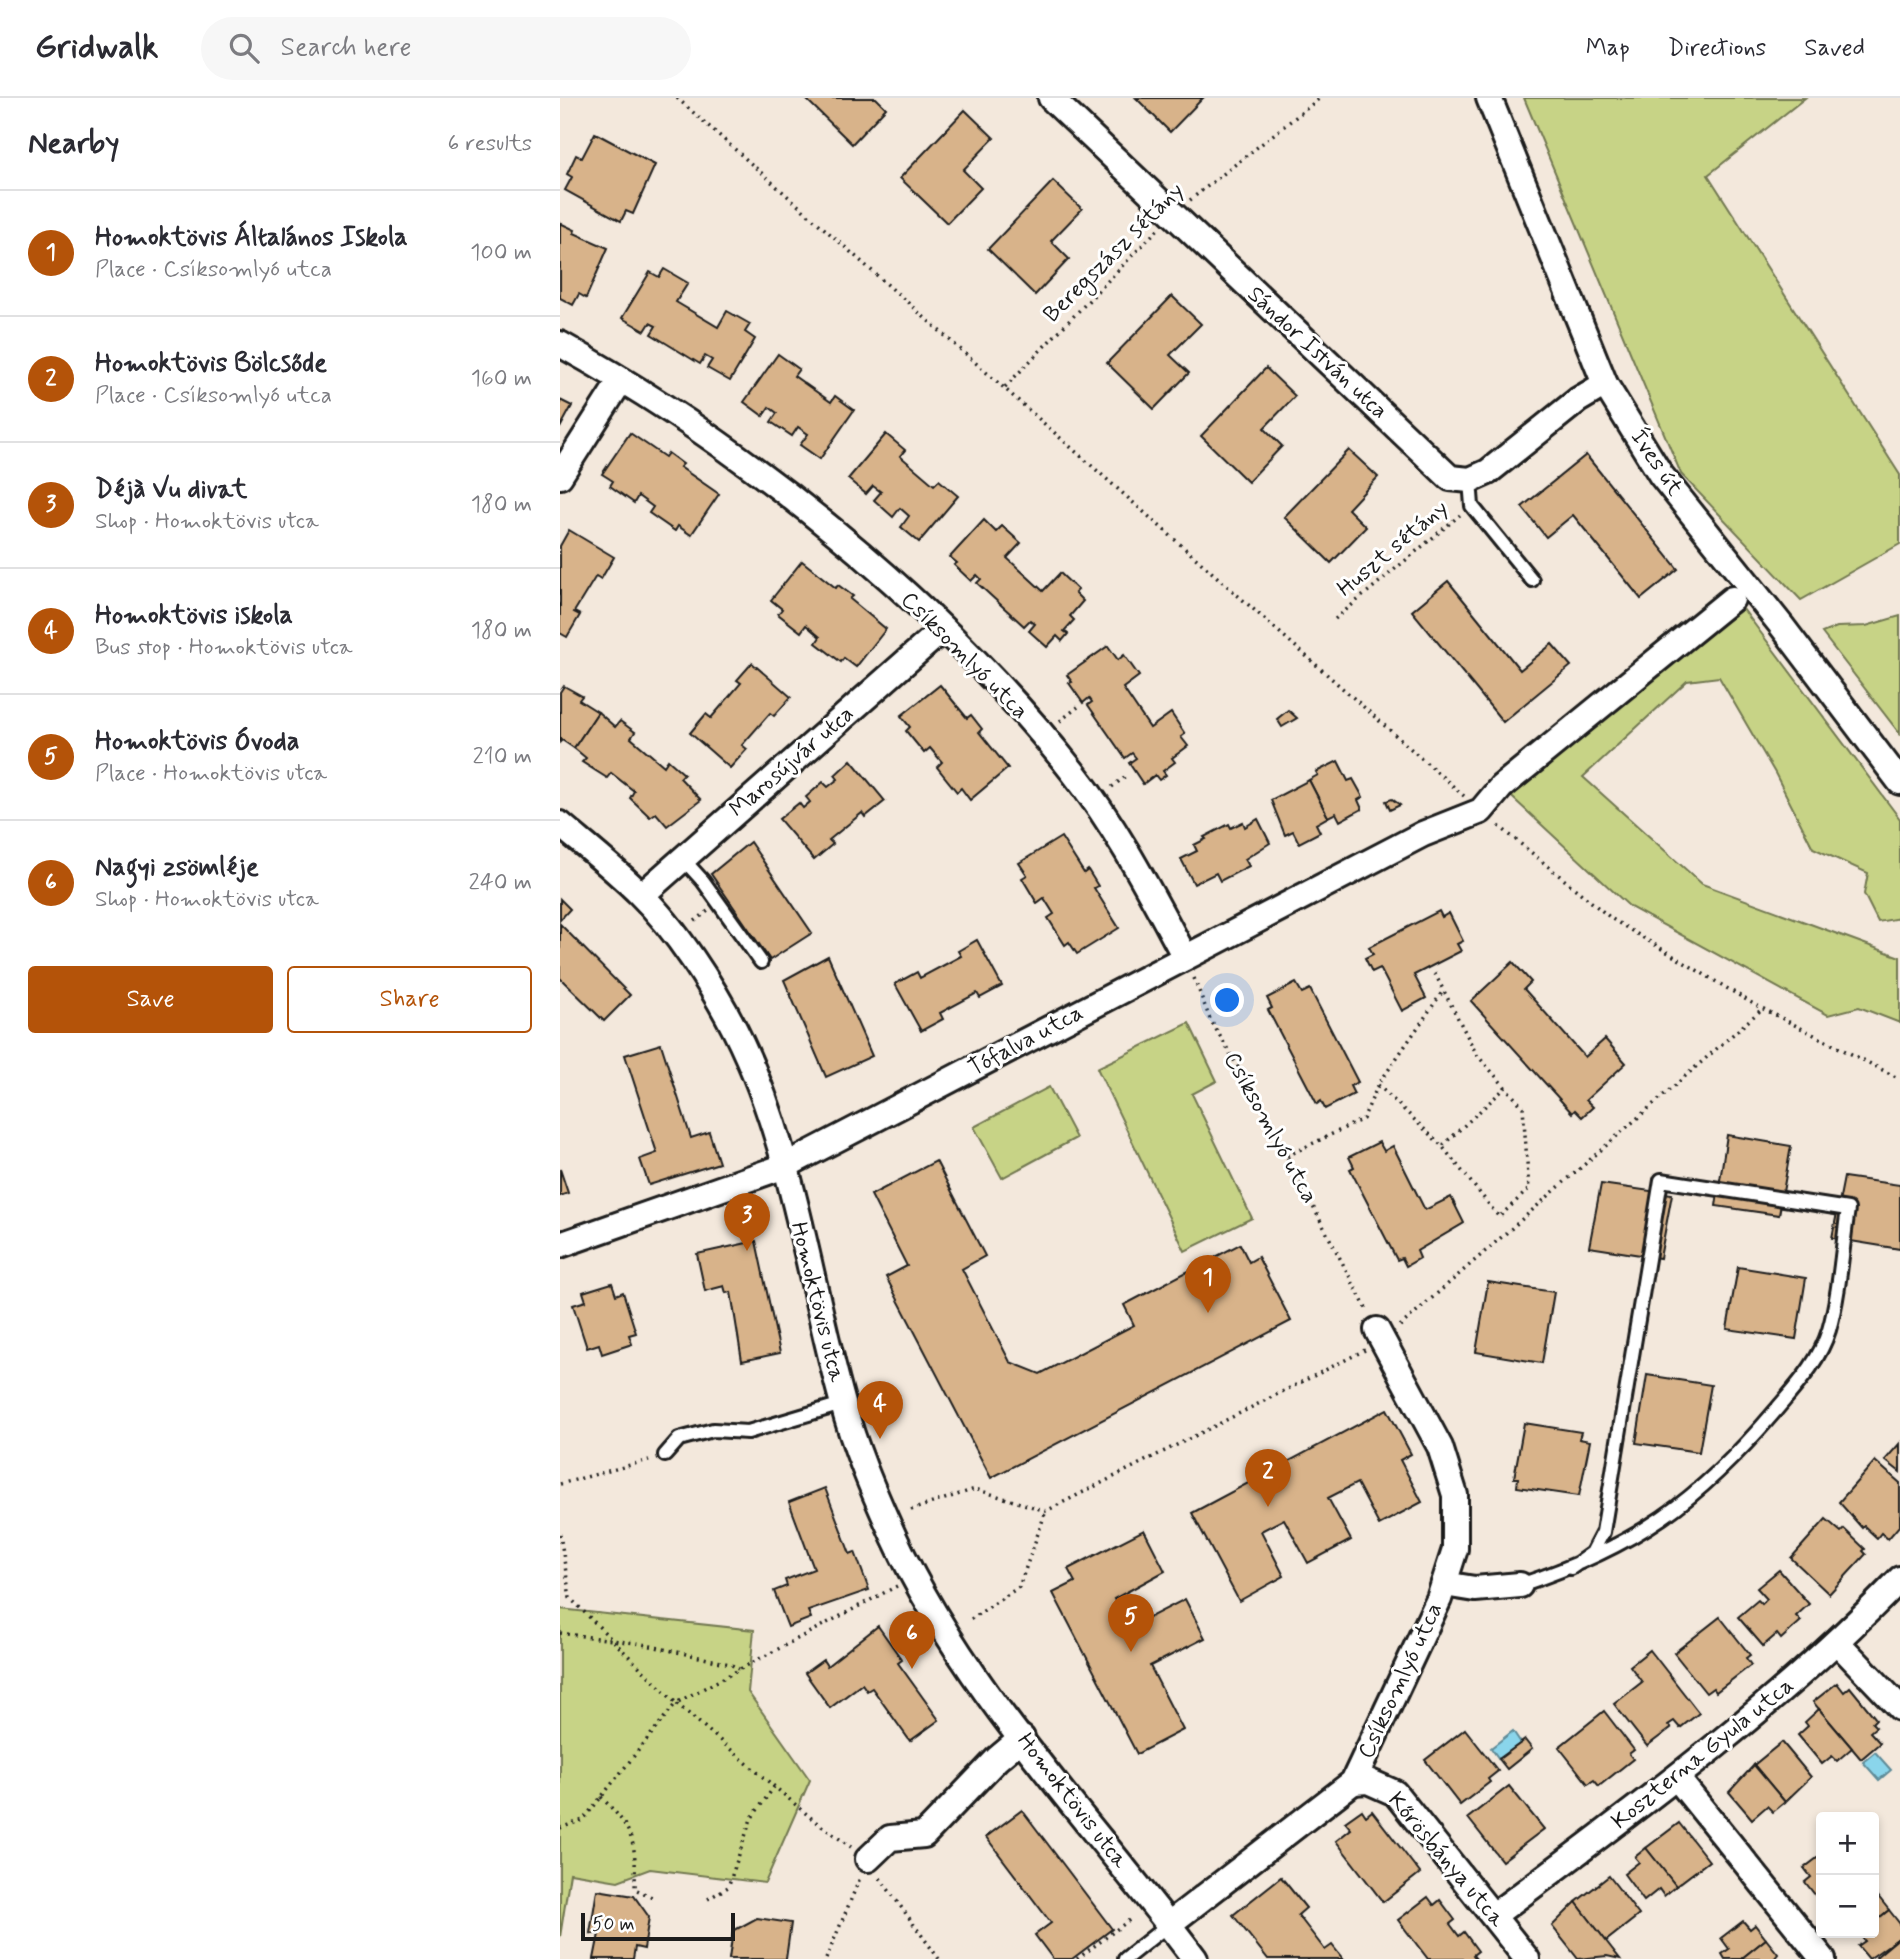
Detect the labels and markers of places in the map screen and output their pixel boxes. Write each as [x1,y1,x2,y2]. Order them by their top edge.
pin: 3 [724,1193,770,1251]
pin: 1 [1185,1255,1231,1313]
pin: 4 [857,1381,903,1439]
pin: 2 [1245,1449,1291,1507]
pin: 5 [1108,1594,1154,1652]
pin: 6 [889,1611,935,1669]

